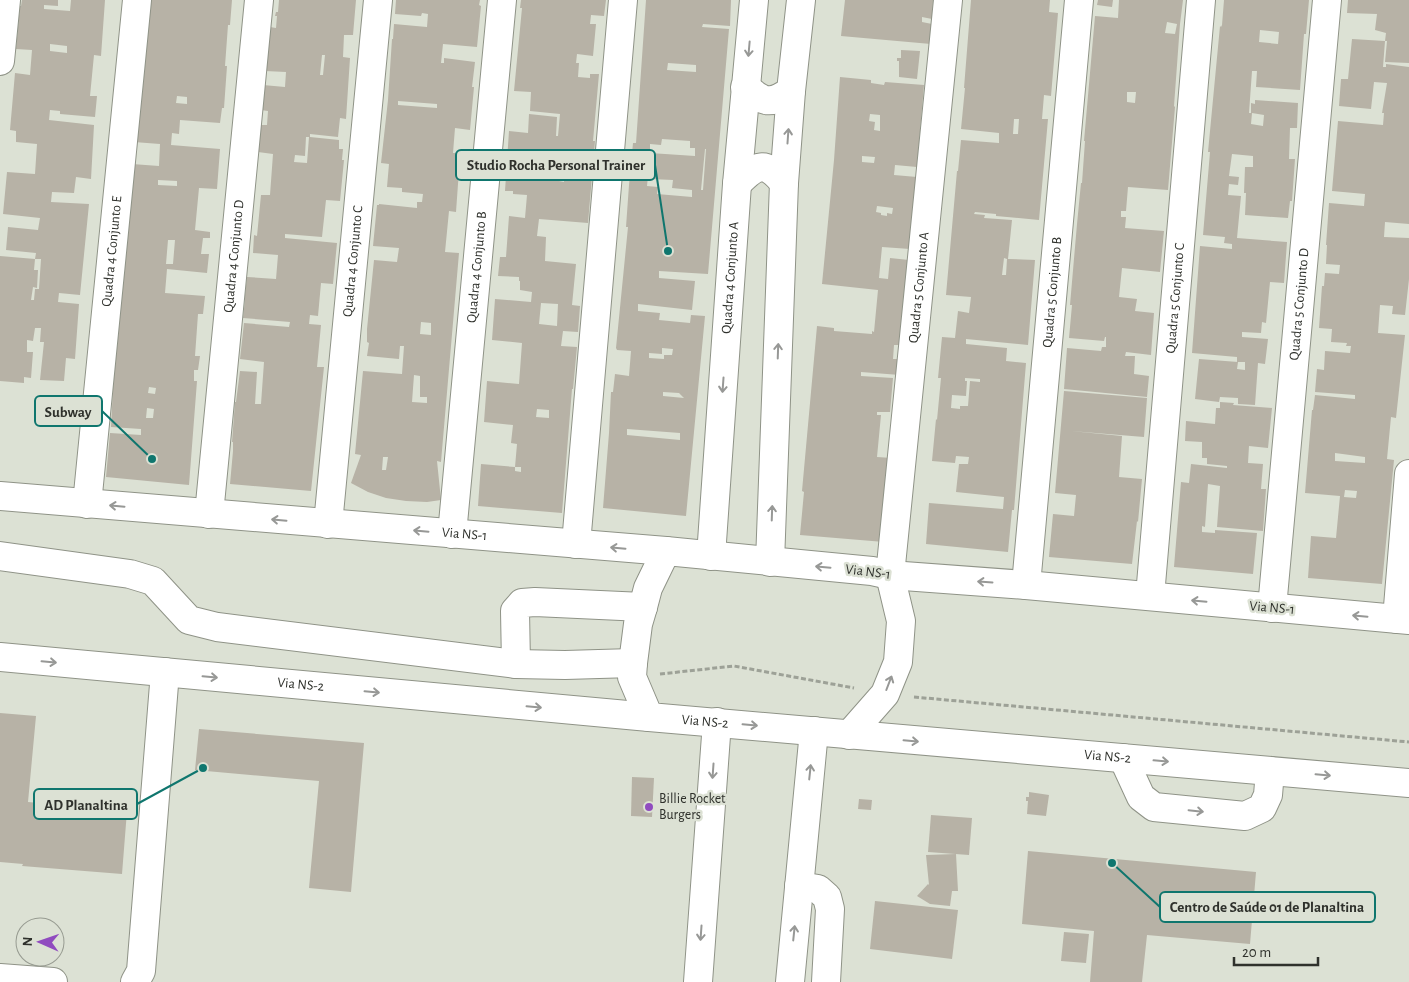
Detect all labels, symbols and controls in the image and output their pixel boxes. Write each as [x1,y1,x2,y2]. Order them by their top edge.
one-way arrow [744,40,754,56]
one-way arrow [783,128,792,144]
callout: Studio Rocha Personal Trainer [456,150,655,180]
text: Studio Rocha Personal Trainer [467,158,646,173]
street label: Quadra 4 Conjunto E [100,195,125,307]
street label: Quadra 4 Conjunto D [222,199,247,313]
street label: Quadra 4 Conjunto C [341,205,365,317]
street label: Quadra 4 Conjunto B [465,211,489,324]
street label: Quadra 4 Conjunto A [720,221,741,334]
street label: Quadra 5 Conjunto A [906,231,932,344]
street label: Quadra 5 Conjunto B [1041,236,1065,348]
street label: Quadra 5 Conjunto C [1164,242,1187,354]
street label: Quadra 5 Conjunto D [1287,248,1312,361]
one-way arrow [773,343,783,359]
one-way arrow [719,377,728,393]
callout: Subway [35,396,102,426]
text: Subway [44,405,92,420]
one-way arrow [109,501,125,511]
one-way arrow [767,505,777,522]
one-way arrow [271,515,287,524]
street label: Via NS-1 [441,526,488,543]
one-way arrow [413,527,429,536]
one-way arrow [610,543,626,552]
one-way arrow [815,562,831,571]
street label: Via NS-1 [845,562,891,582]
one-way arrow [977,577,993,587]
one-way arrow [1191,596,1207,606]
street label: Via NS-1 [1249,599,1295,617]
one-way arrow [1353,611,1369,621]
one-way arrow [40,657,56,666]
one-way arrow [202,672,218,681]
street label: Via NS-2 [277,676,325,694]
one-way arrow [886,676,895,691]
one-way arrow [364,687,380,696]
one-way arrow [526,702,542,711]
street label: Via NS-2 [681,713,729,731]
one-way arrow [741,720,757,730]
one-way arrow [903,736,919,745]
street label: Via NS-2 [1084,748,1132,766]
one-way arrow [1152,756,1168,766]
one-way arrow [709,763,718,779]
one-way arrow [805,764,815,780]
one-way arrow [1314,771,1330,780]
callout: AD Planaltina [34,789,137,819]
place label: Billie Rocket Burgers [659,792,726,822]
text: AD Planaltina [44,798,128,813]
marker: Billie Rocket Burgers [643,801,655,813]
one-way arrow [1188,806,1204,816]
callout: Centro de Saúde 01 de Planaltina [1160,892,1375,922]
text: Centro de Saúde 01 de Planaltina [1170,900,1364,915]
north arrow [15,917,65,967]
one-way arrow [697,925,706,941]
one-way arrow [790,926,799,942]
scale bar [1234,934,1318,966]
text: N [21,936,35,947]
text: 20 m [1242,945,1271,960]

